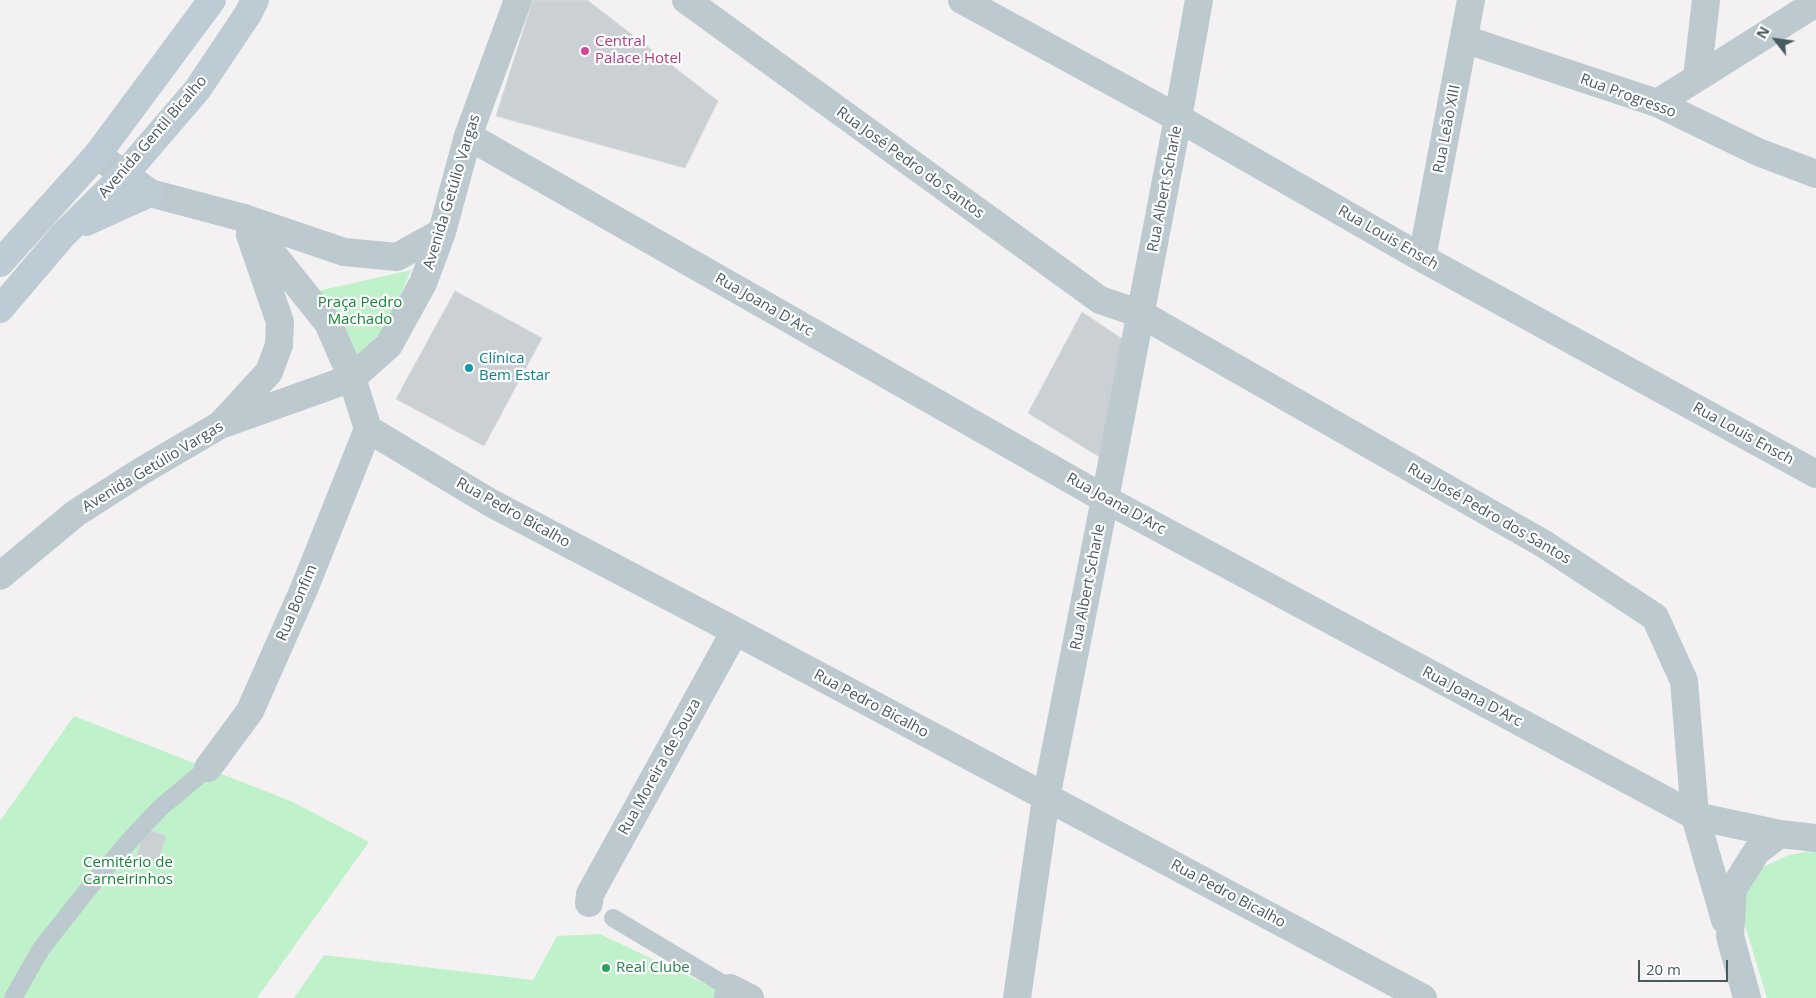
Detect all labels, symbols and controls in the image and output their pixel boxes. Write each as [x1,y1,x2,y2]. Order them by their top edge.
north arrow [1751,15,1801,65]
text: N [1751,23,1774,42]
place label: Central Palace Hotel [595,33,682,68]
marker: Central Palace Hotel [579,45,591,57]
street label: Rua Progresso [1578,70,1678,122]
street label: Avenida Gentil Bicalho [95,72,211,202]
street label: Rua Leão XIII [1430,83,1464,175]
street label: Rua José Pedro do Santos [833,103,987,223]
street label: Avenida Getúlio Vargas [420,112,484,272]
street label: Rua Albert Scharle [1144,124,1186,254]
street label: Rua Louis Ensch [1335,202,1441,274]
street label: Rua Joana D'Arc [712,270,816,340]
park label: Praça Pedro Machado [318,294,402,329]
place label: Clínica Bem Estar [479,350,550,385]
marker: Clínica Bem Estar [463,362,475,374]
street label: Rua Louis Ensch [1689,399,1797,469]
street label: Avenida Getúlio Vargas [79,418,227,516]
street label: Rua José Pedro dos Santos [1404,460,1574,568]
street label: Rua Joana D'Arc [1063,469,1169,539]
street label: Rua Pedro Bicalho [453,474,573,552]
street label: Rua Albert Scharle [1067,522,1109,652]
street label: Rua Bonfim [273,562,321,644]
street label: Rua Joana D'Arc [1419,663,1525,731]
street label: Rua Pedro Bicalho [811,666,931,742]
street label: Rua Moreira de Souza [615,696,705,838]
park label: Cemitério de Carneirinhos [83,854,173,889]
street label: Rua Pedro Bicalho [1168,856,1288,932]
scale bar [1641,950,1731,982]
place label: Real Clube [616,959,690,977]
text: 20 m [1646,959,1681,979]
marker: Real Clube [600,962,612,974]

